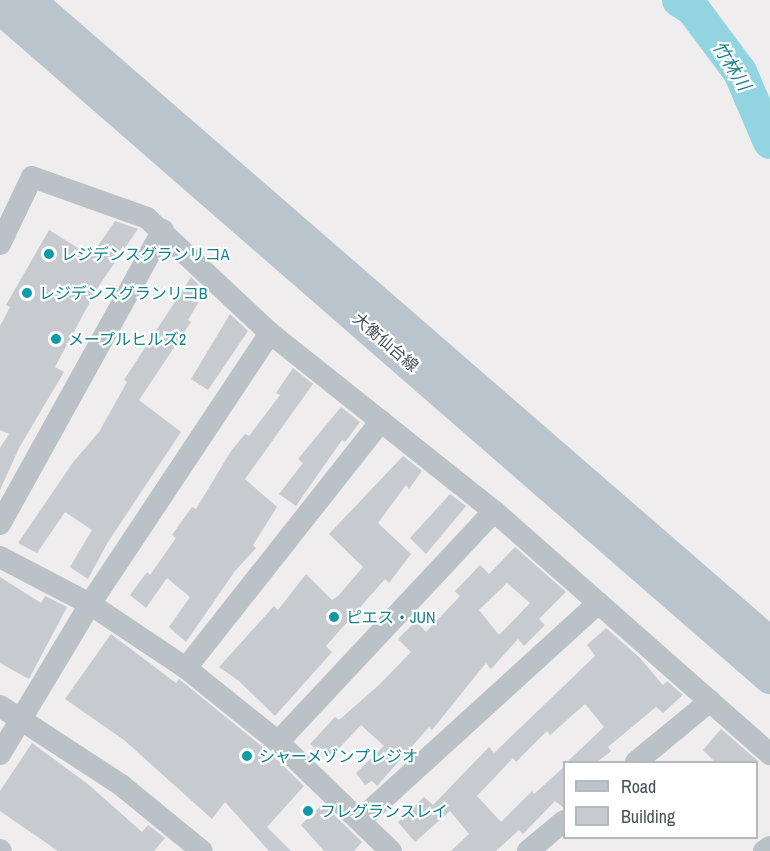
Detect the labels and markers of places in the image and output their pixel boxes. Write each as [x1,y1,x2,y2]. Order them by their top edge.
place label: レジデンスグランリコA [61,244,230,264]
marker: レジデンスグランリコA [42,247,56,261]
place label: レジデンスグランリコB [39,283,208,303]
marker: レジデンスグランリコB [20,286,34,300]
place label: メープルヒルズ2 [68,329,187,349]
marker: メープルヒルズ2 [49,332,63,346]
place label: ピエス・JUN [346,607,436,627]
marker: ピエス・JUN [327,610,341,624]
place label: シャーメゾンプレジオ [259,746,419,766]
marker: シャーメゾンプレジオ [240,749,254,763]
place label: フレグランスレイ [320,801,448,821]
marker: フレグランスレイ [301,804,315,818]

